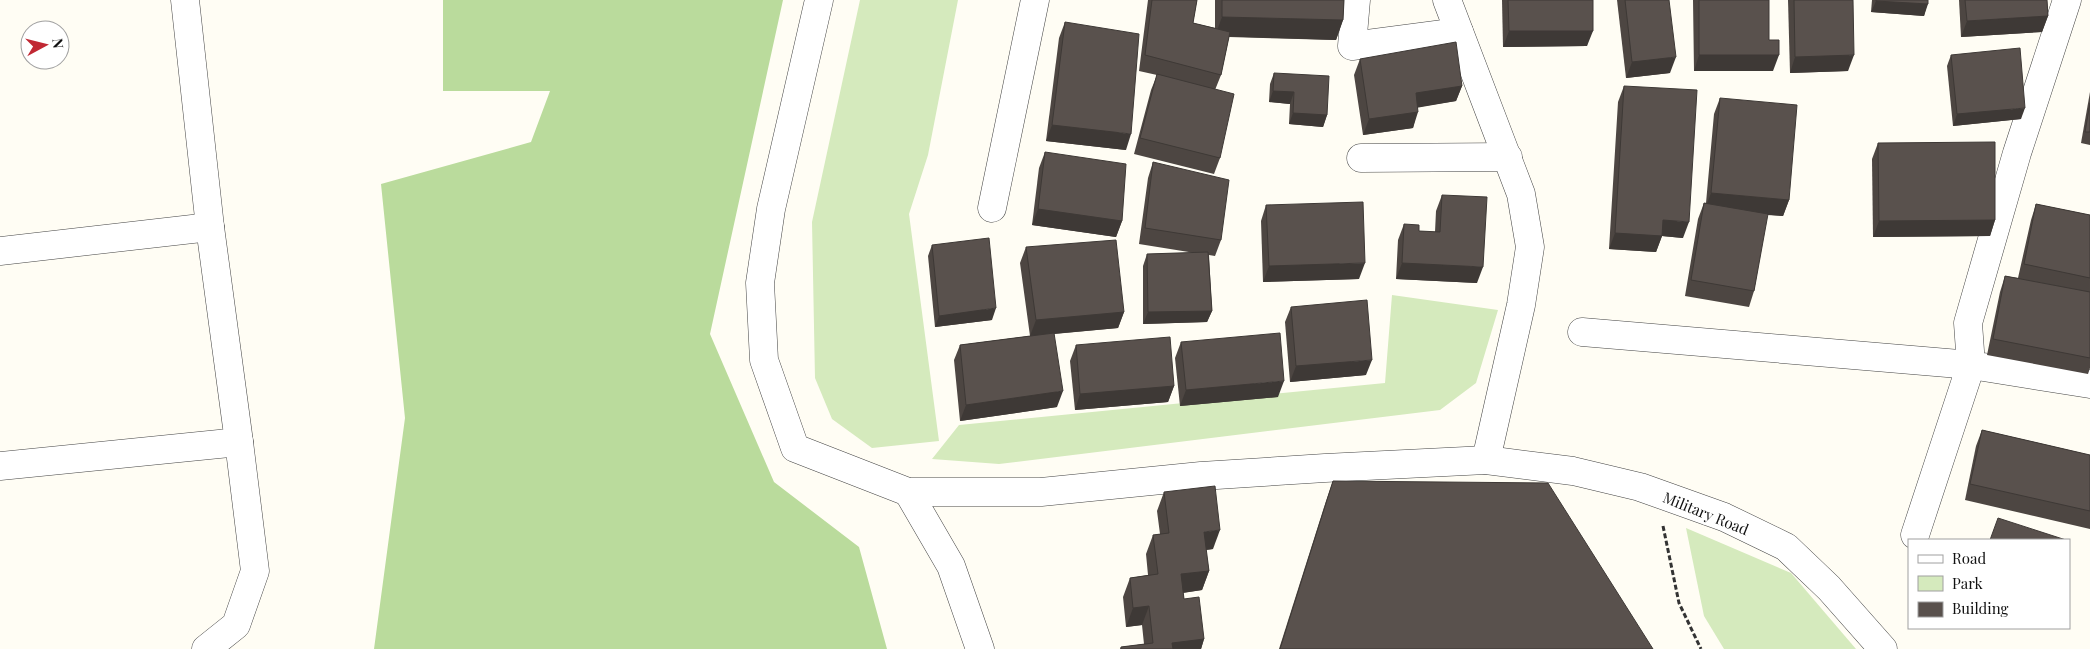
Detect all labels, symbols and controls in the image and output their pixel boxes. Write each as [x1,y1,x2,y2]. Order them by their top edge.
north arrow [20,20,70,70]
text: N [48,37,68,50]
street label: Military Road [1660,487,1752,539]
legend [1908,539,2070,629]
text: Road [1952,548,1986,568]
text: Park [1952,573,1984,593]
text: Building [1952,598,2009,618]

